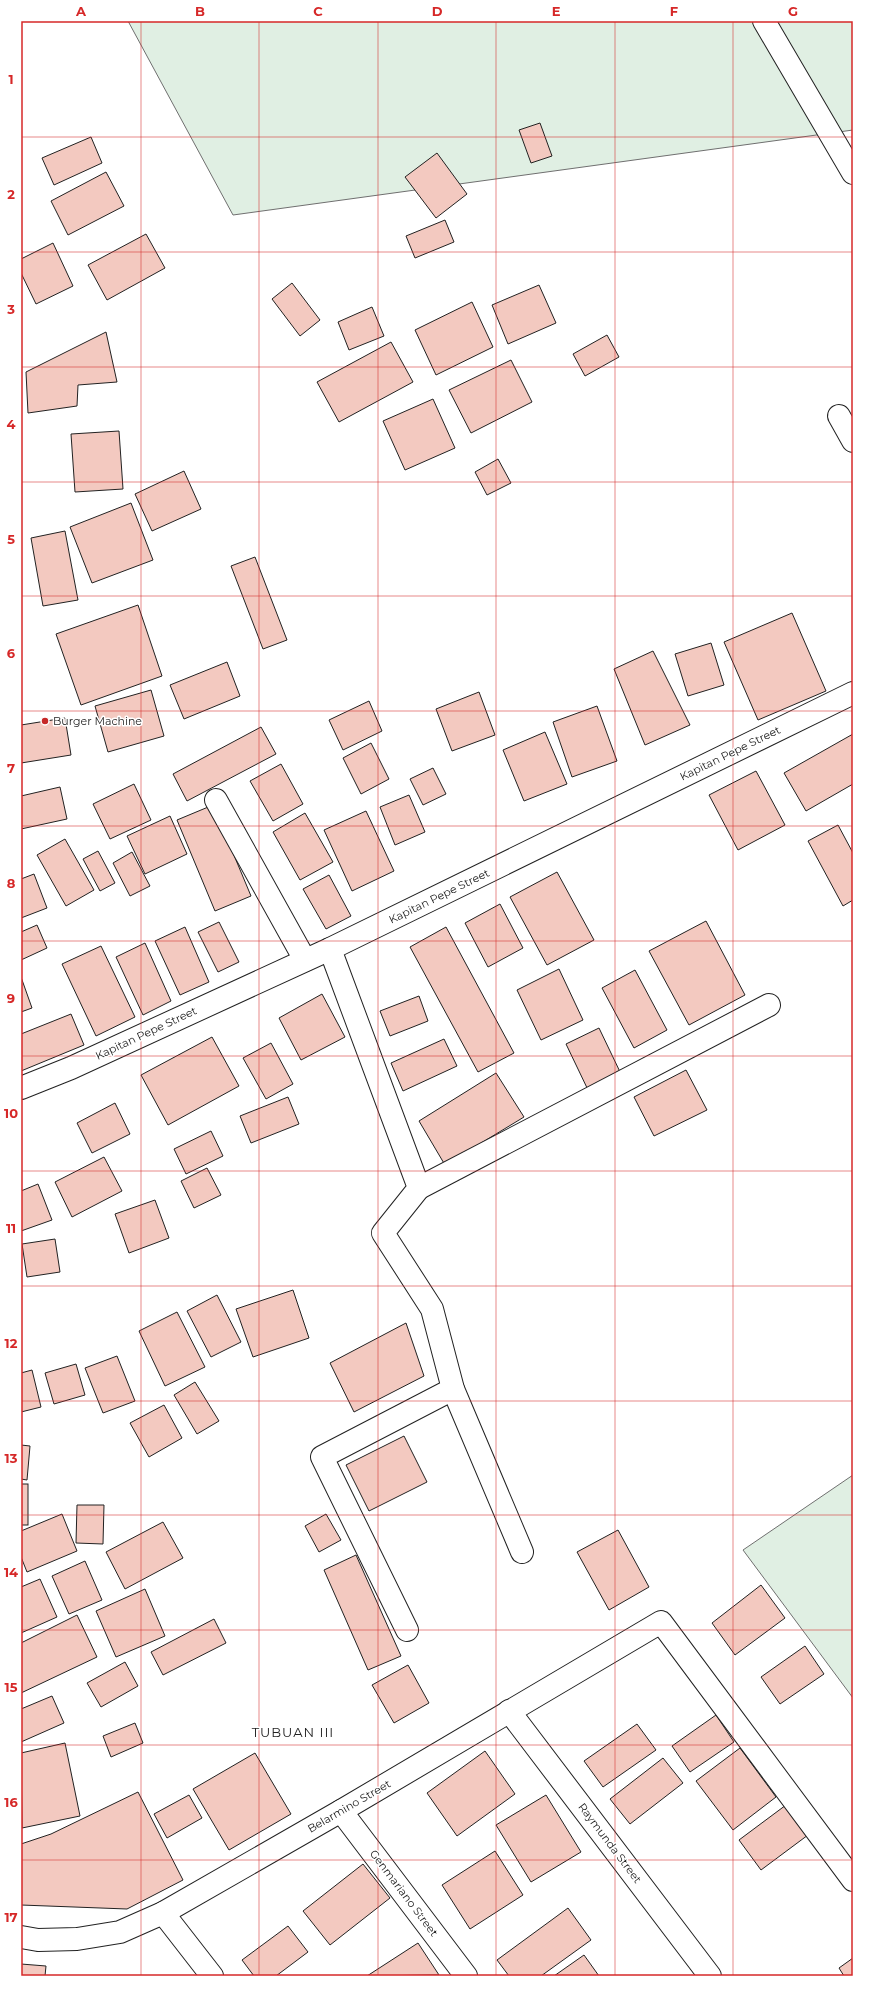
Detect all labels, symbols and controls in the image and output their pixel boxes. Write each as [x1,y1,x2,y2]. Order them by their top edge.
text: A [75,3,87,19]
text: B [195,3,205,19]
text: C [313,3,323,19]
text: D [432,3,443,19]
text: E [552,3,561,19]
text: F [670,3,678,19]
text: G [788,3,798,19]
text: 1 [8,71,14,87]
text: 2 [7,186,15,202]
text: 3 [6,301,15,317]
text: 4 [7,416,16,432]
text: 5 [7,531,15,547]
text: 6 [7,645,16,661]
place label: Burger Machine [53,714,142,728]
marker: Burger Machine [40,716,50,726]
street label: Kapitan Pepe Street [677,722,783,783]
text: 7 [7,760,15,776]
street label: Kapitan Pepe Street [386,865,492,926]
text: 8 [7,875,16,891]
text: 9 [7,990,15,1006]
street label: Kapitan Pepe Street [93,1003,199,1063]
text: 10 [4,1105,18,1121]
text: 11 [6,1220,16,1236]
text: 12 [5,1335,18,1351]
text: 13 [5,1450,18,1466]
text: 14 [4,1564,18,1580]
text: 15 [5,1679,18,1695]
district label: TUBUAN III [252,1724,334,1740]
street label: Belarmino Street [305,1776,394,1836]
text: 16 [4,1794,18,1810]
street label: Raymunda Street [575,1800,645,1886]
street label: Genmariano Street [367,1847,442,1940]
text: 17 [4,1909,18,1925]

